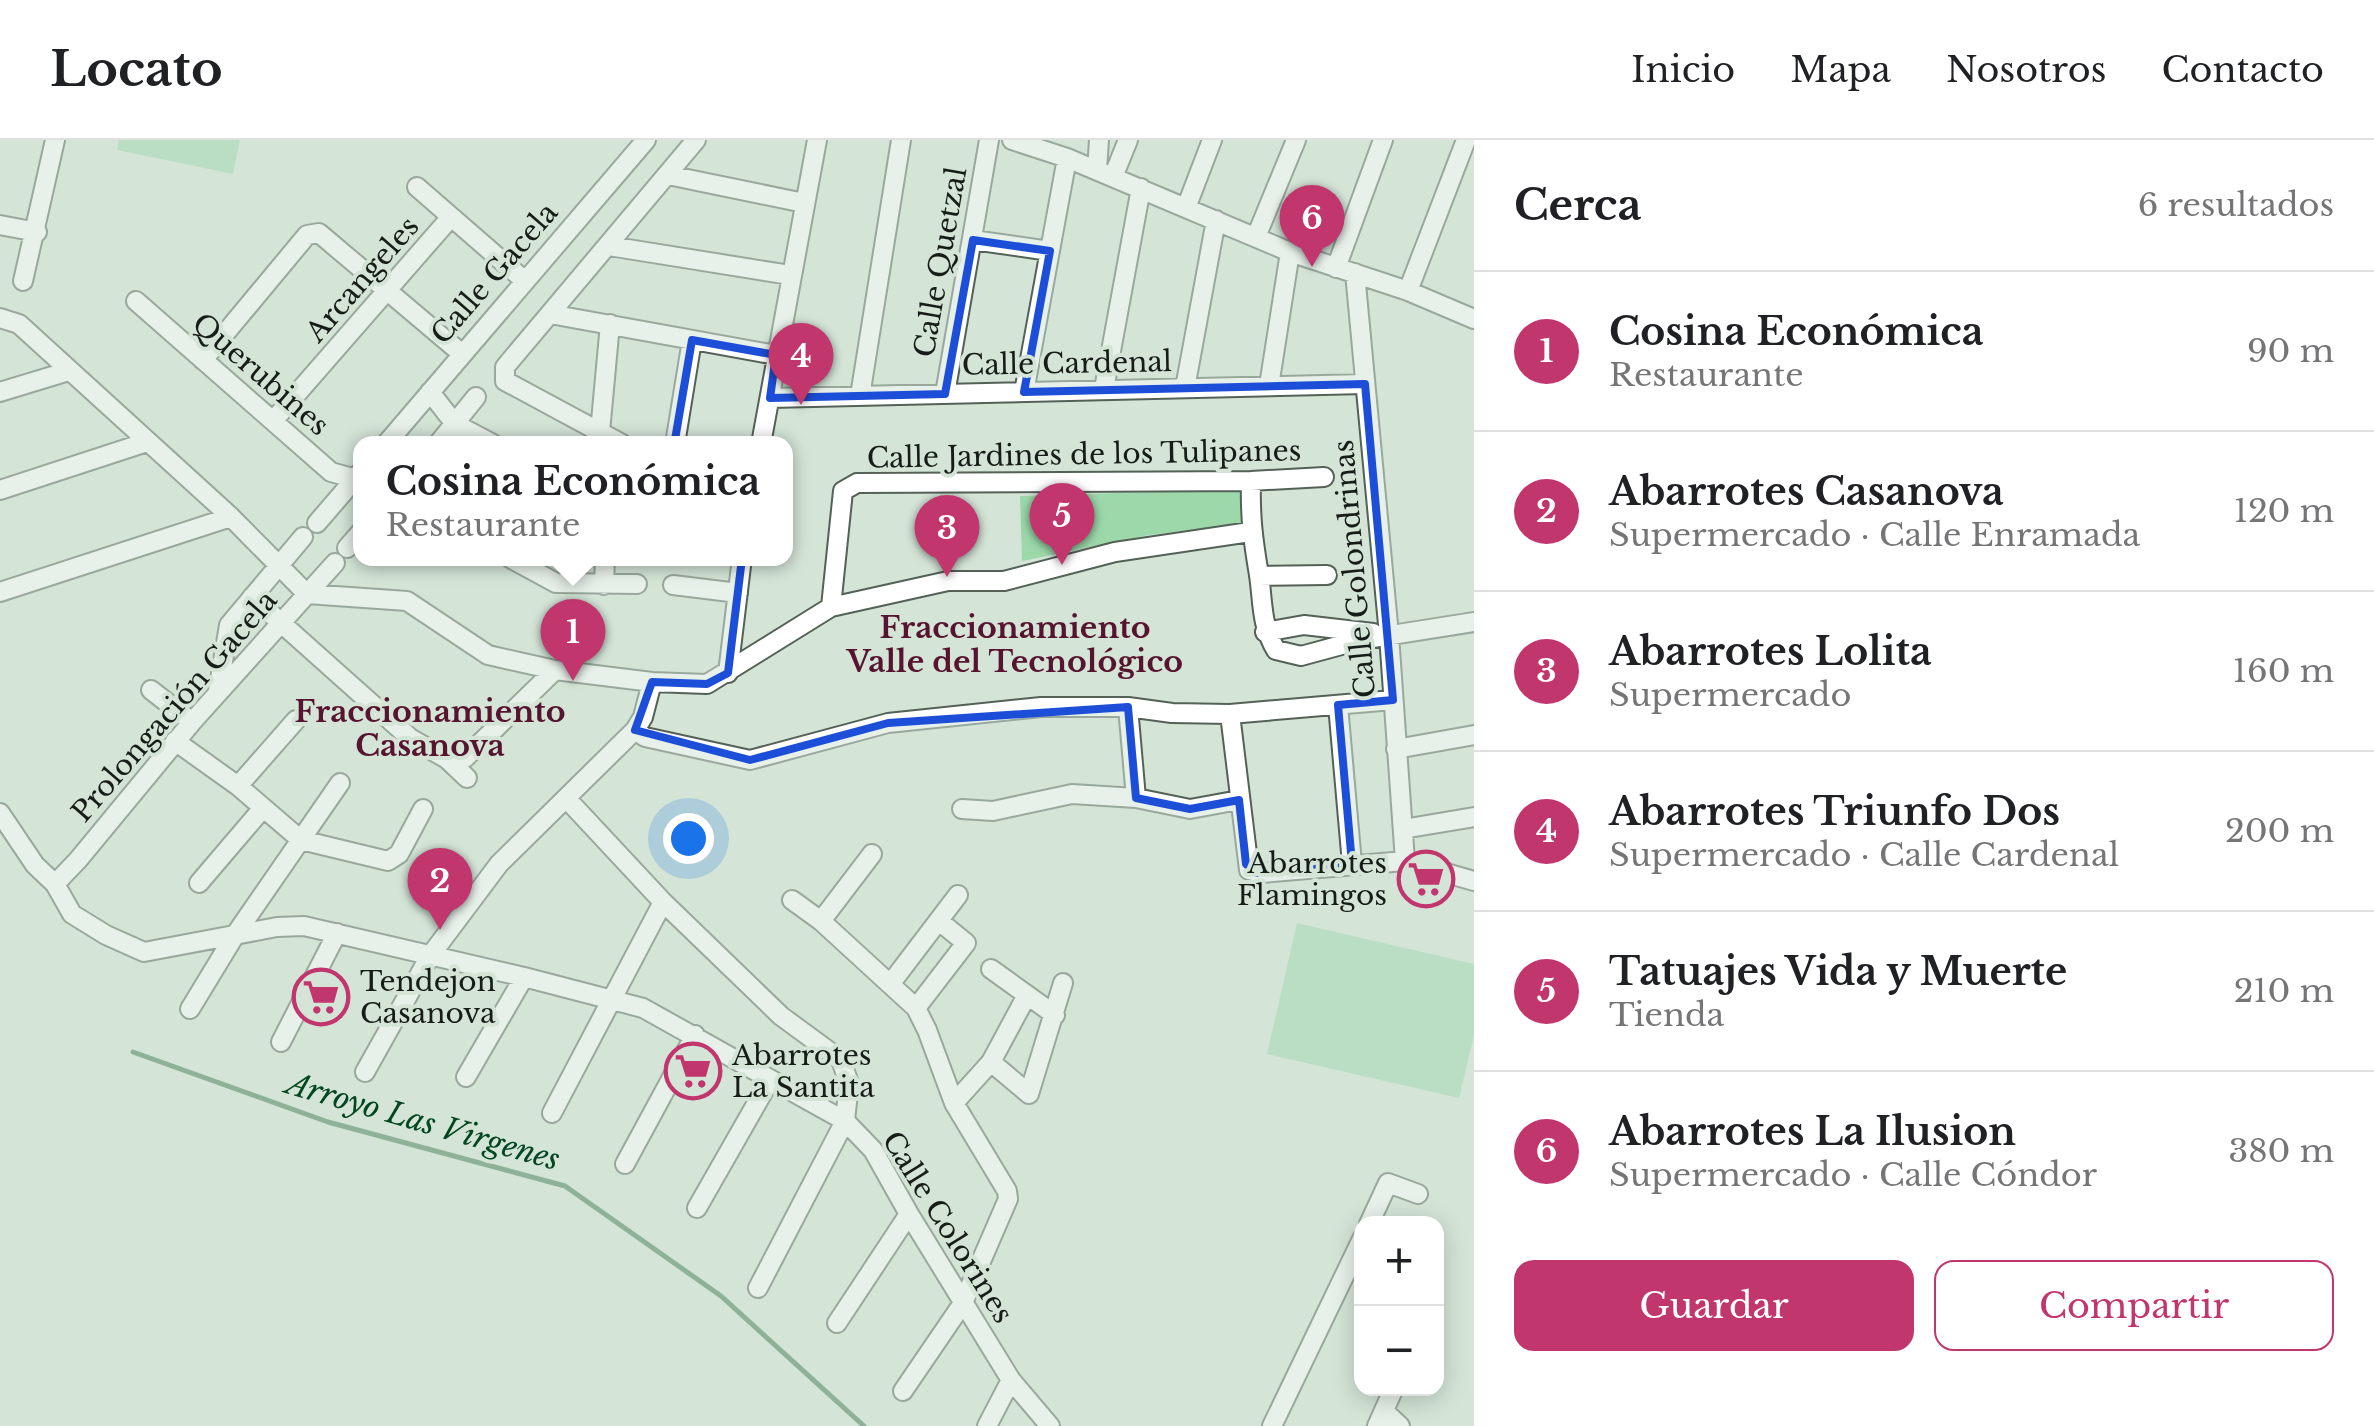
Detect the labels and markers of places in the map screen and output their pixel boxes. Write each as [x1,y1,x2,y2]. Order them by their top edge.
pin: 6 [1280,184,1344,267]
pin: 4 [768,322,834,405]
pin: 5 [1030,482,1094,565]
pin: 3 [914,494,980,577]
pin: 1 [540,598,606,681]
place label: Abarrotes Flamingos [1237,846,1387,913]
pin: 2 [408,848,472,930]
supermarket icon: Abarrotes Flamingos [1396,849,1456,909]
place label: Tendejon Casanova [360,964,496,1031]
supermarket icon: Tendejon Casanova [291,967,351,1027]
place label: Abarrotes La Santita [731,1038,875,1105]
supermarket icon: Abarrotes La Santita [663,1041,723,1101]

